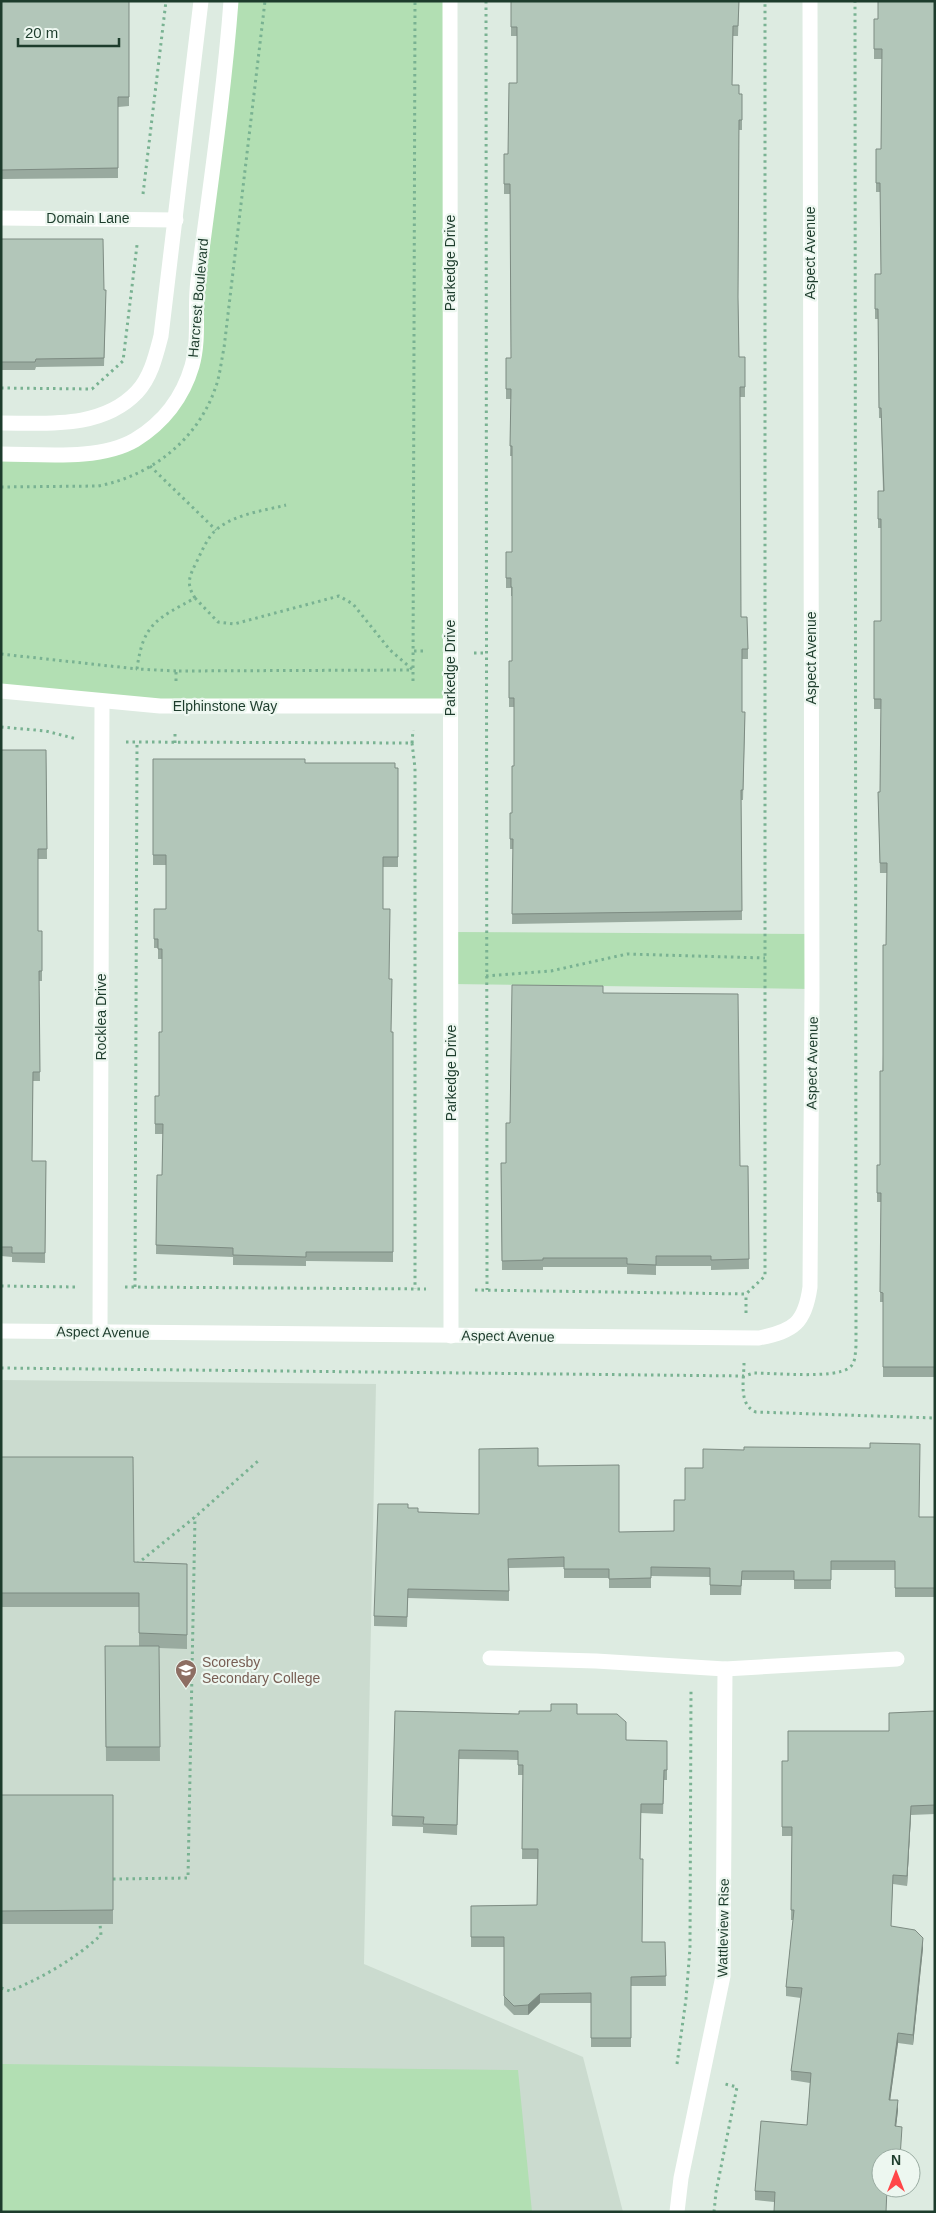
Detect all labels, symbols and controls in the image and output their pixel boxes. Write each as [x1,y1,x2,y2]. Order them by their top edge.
scale bar [18,15,119,47]
text: 20 m [25,24,58,41]
street label: Aspect Avenue [802,206,818,300]
street label: Domain Lane [46,210,130,226]
street label: Parkedge Drive [442,215,458,311]
street label: Harcrest Boulevard [185,238,211,358]
street label: Aspect Avenue [803,611,819,705]
street label: Parkedge Drive [442,620,458,716]
street label: Elphinstone Way [173,698,277,714]
street label: Rocklea Drive [93,973,109,1061]
street label: Aspect Avenue [803,1016,821,1110]
street label: Parkedge Drive [443,1025,459,1121]
street label: Aspect Avenue [56,1323,150,1341]
street label: Aspect Avenue [461,1327,555,1345]
place label: Scoresby Secondary College [202,1654,321,1686]
school or university icon: Scoresby Secondary College [174,1658,198,1689]
street label: Wattleview Rise [714,1878,732,1978]
north arrow [871,2148,921,2198]
text: N [891,2152,901,2168]

